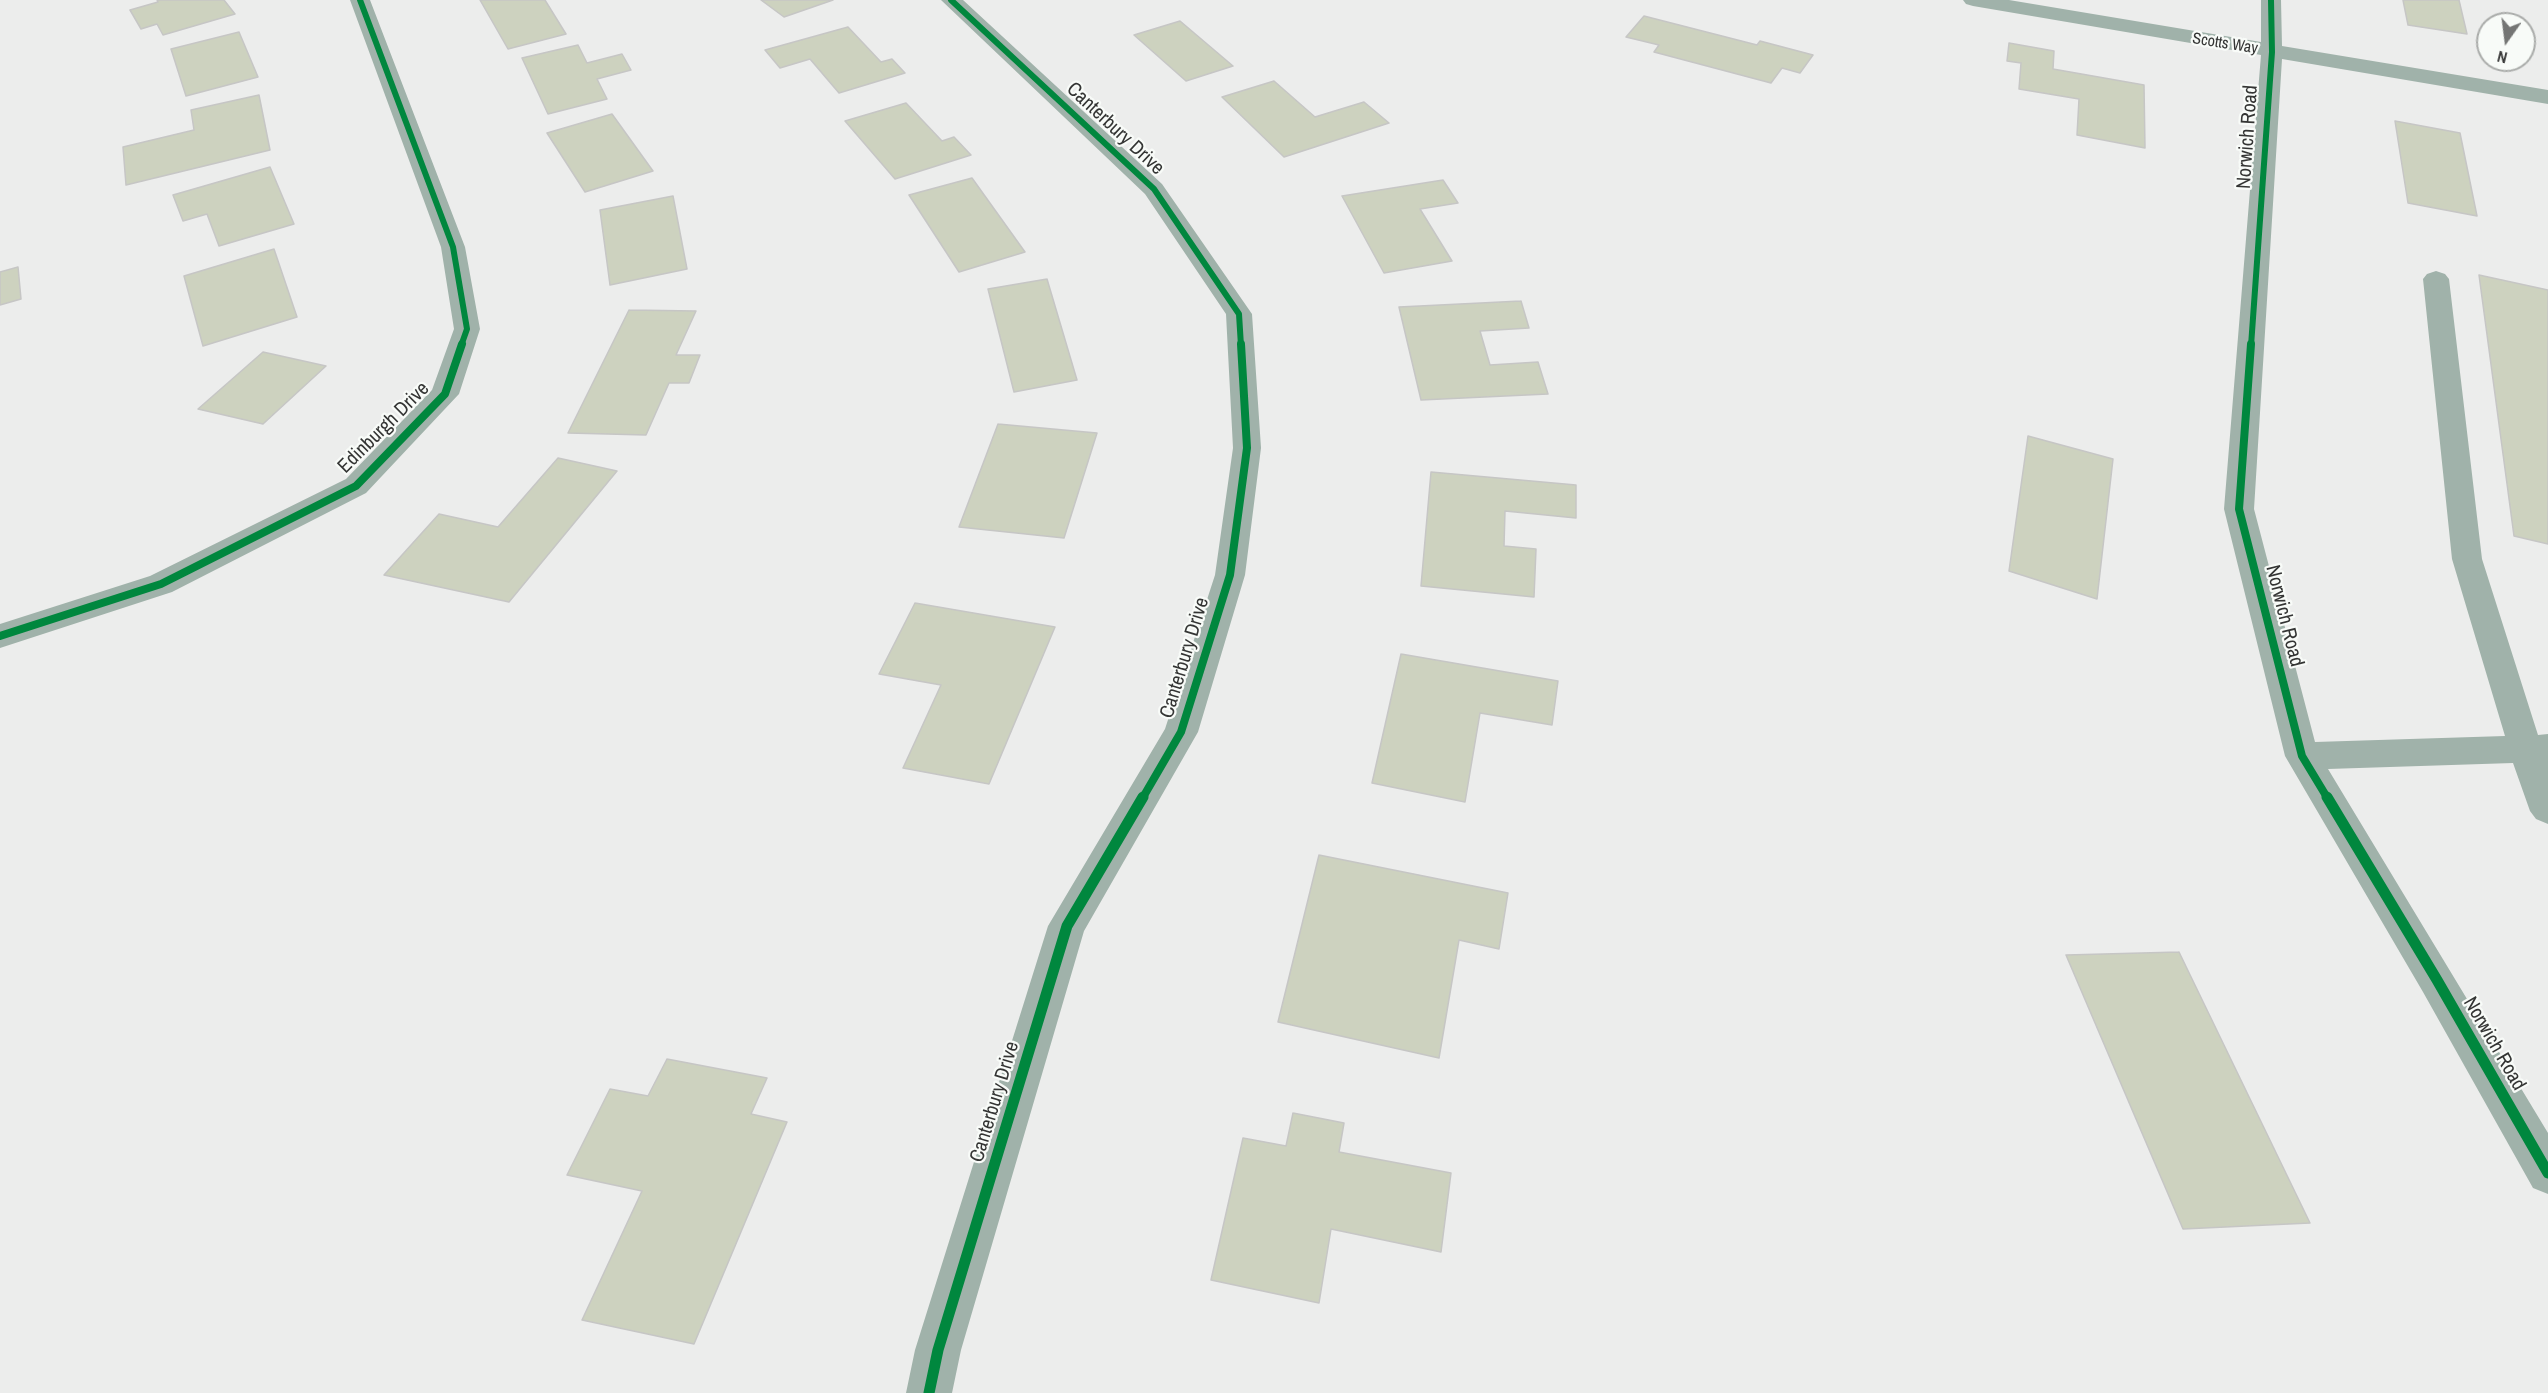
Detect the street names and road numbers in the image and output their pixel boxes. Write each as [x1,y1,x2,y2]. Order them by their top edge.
street label: Scotts Way [2191,29,2259,59]
street label: Canterbury Drive [1061,78,1169,180]
street label: Norwich Road [2232,84,2264,190]
street label: Edinburgh Drive [333,377,435,479]
street label: Norwich Road [2260,563,2308,669]
street label: Canterbury Drive [1155,595,1215,721]
street label: Norwich Road [2458,993,2530,1095]
street label: Canterbury Drive [965,1039,1025,1165]

